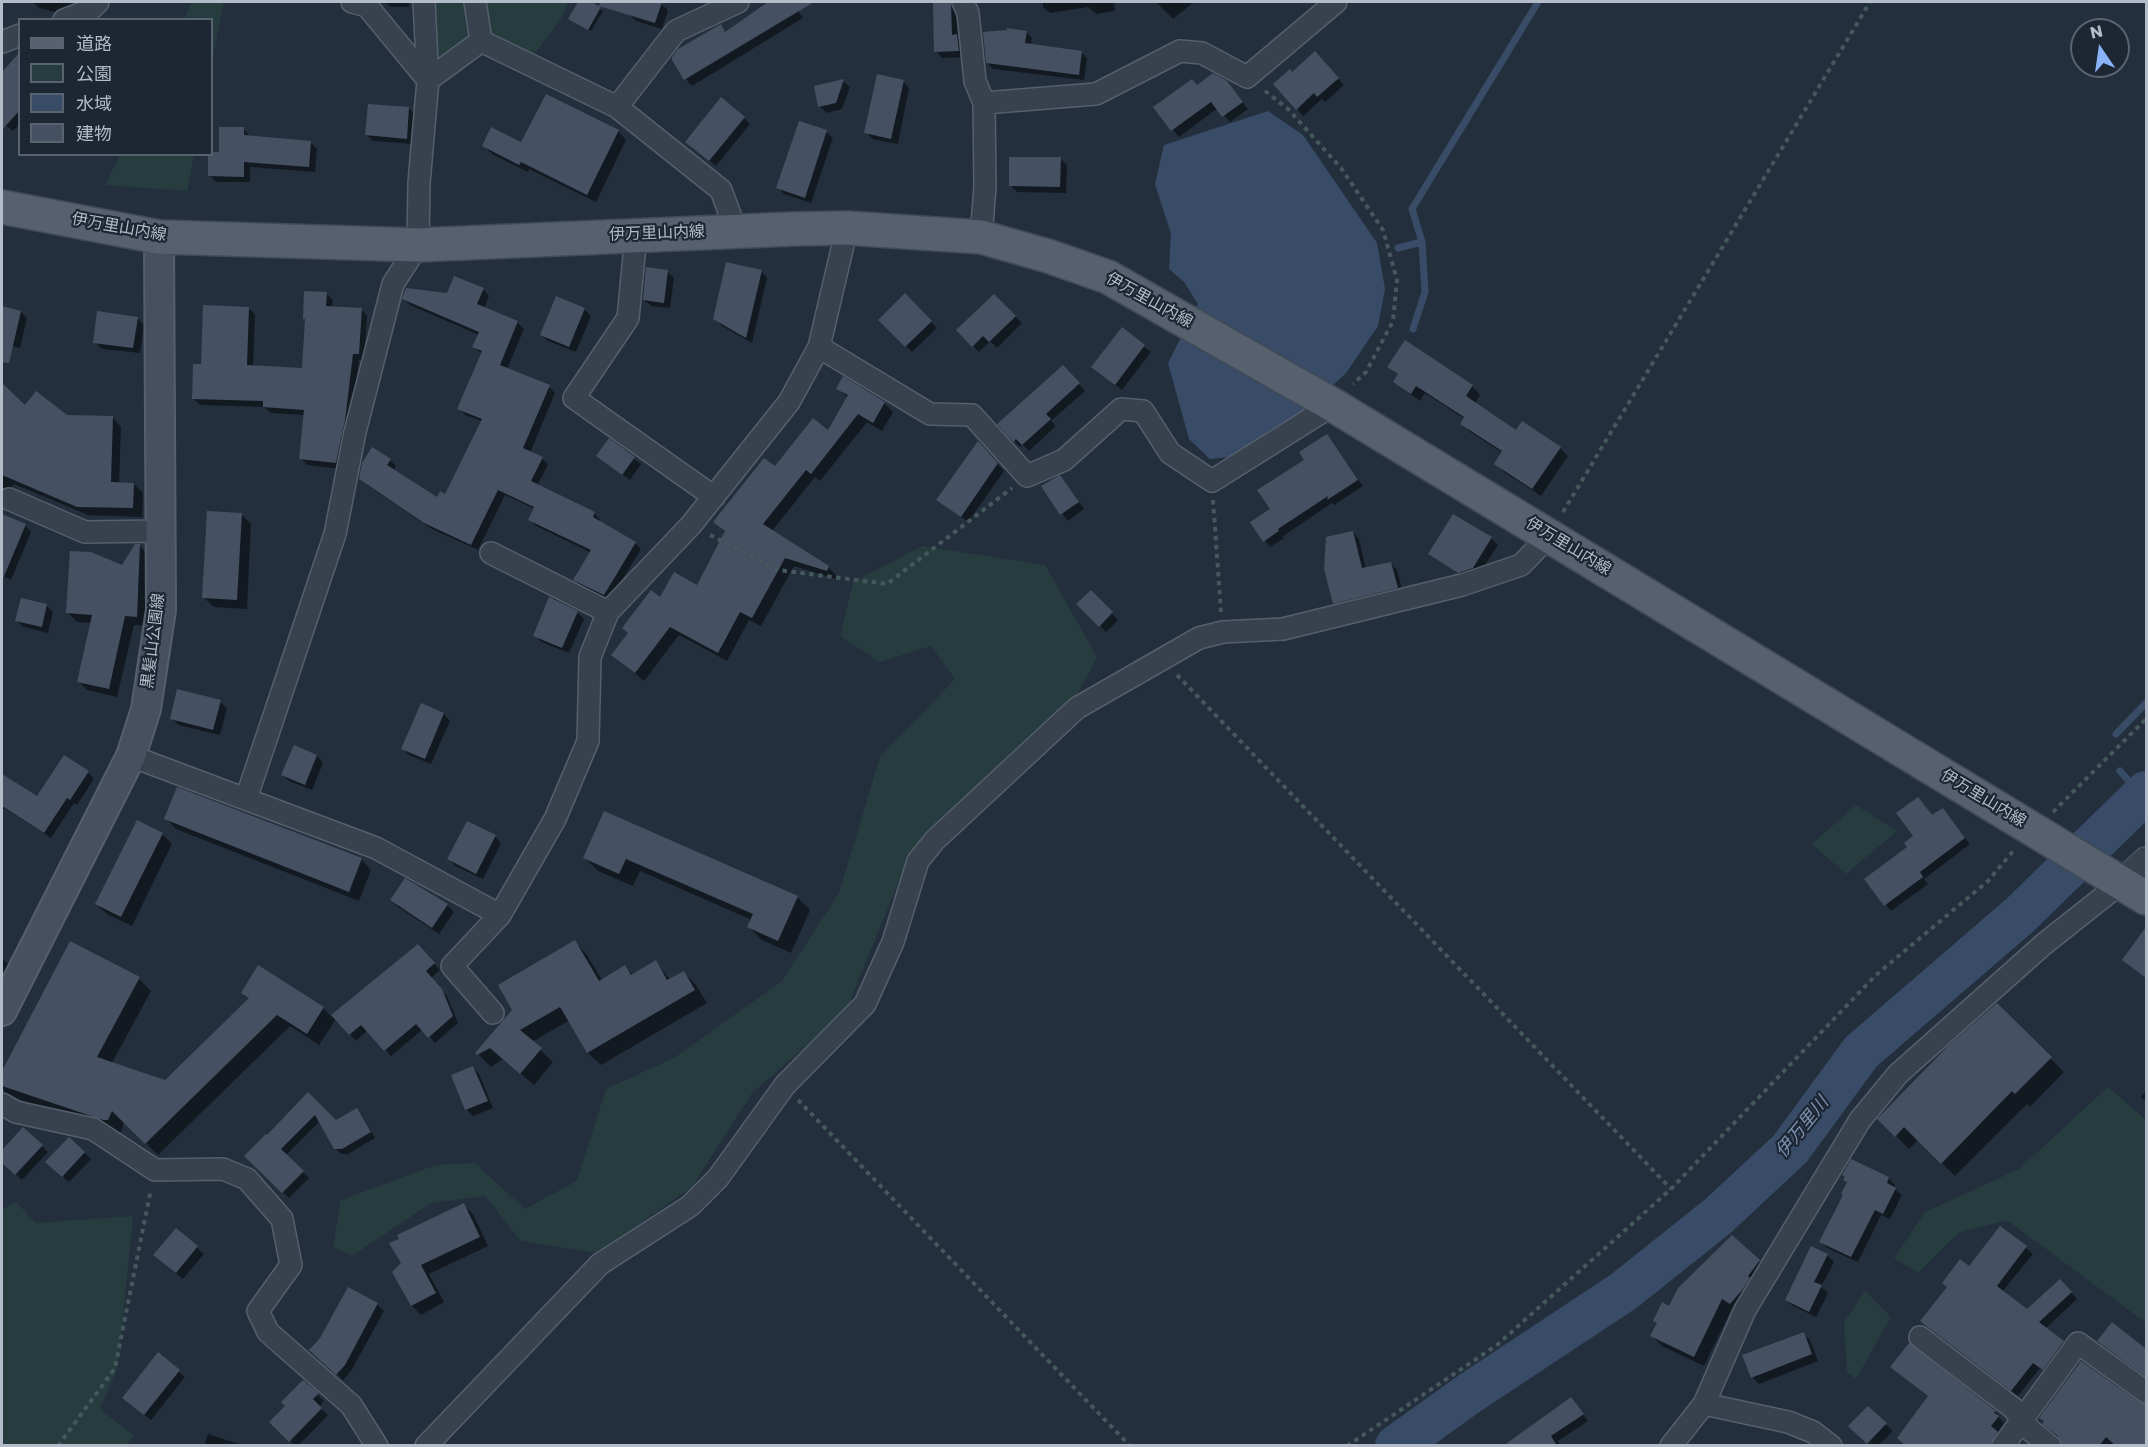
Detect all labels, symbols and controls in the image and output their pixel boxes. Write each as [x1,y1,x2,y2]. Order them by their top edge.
legend [18,18,213,156]
north arrow [2070,18,2130,78]
text: N [2088,19,2105,44]
text: 道路 [76,31,112,56]
text: 公園 [76,61,112,86]
text: 水域 [76,91,112,116]
text: 建物 [76,121,112,146]
street label: 伊万里山内線 [70,210,168,246]
street label: 伊万里山内線 [609,223,705,245]
street label: 伊万里山内線 [1102,269,1196,333]
street label: 伊万里山内線 [1522,514,1614,580]
street label: 黒髪山公園線 [139,592,169,690]
street label: 伊万里山内線 [1937,766,2029,832]
water label: 伊万里川 [1772,1093,1834,1163]

